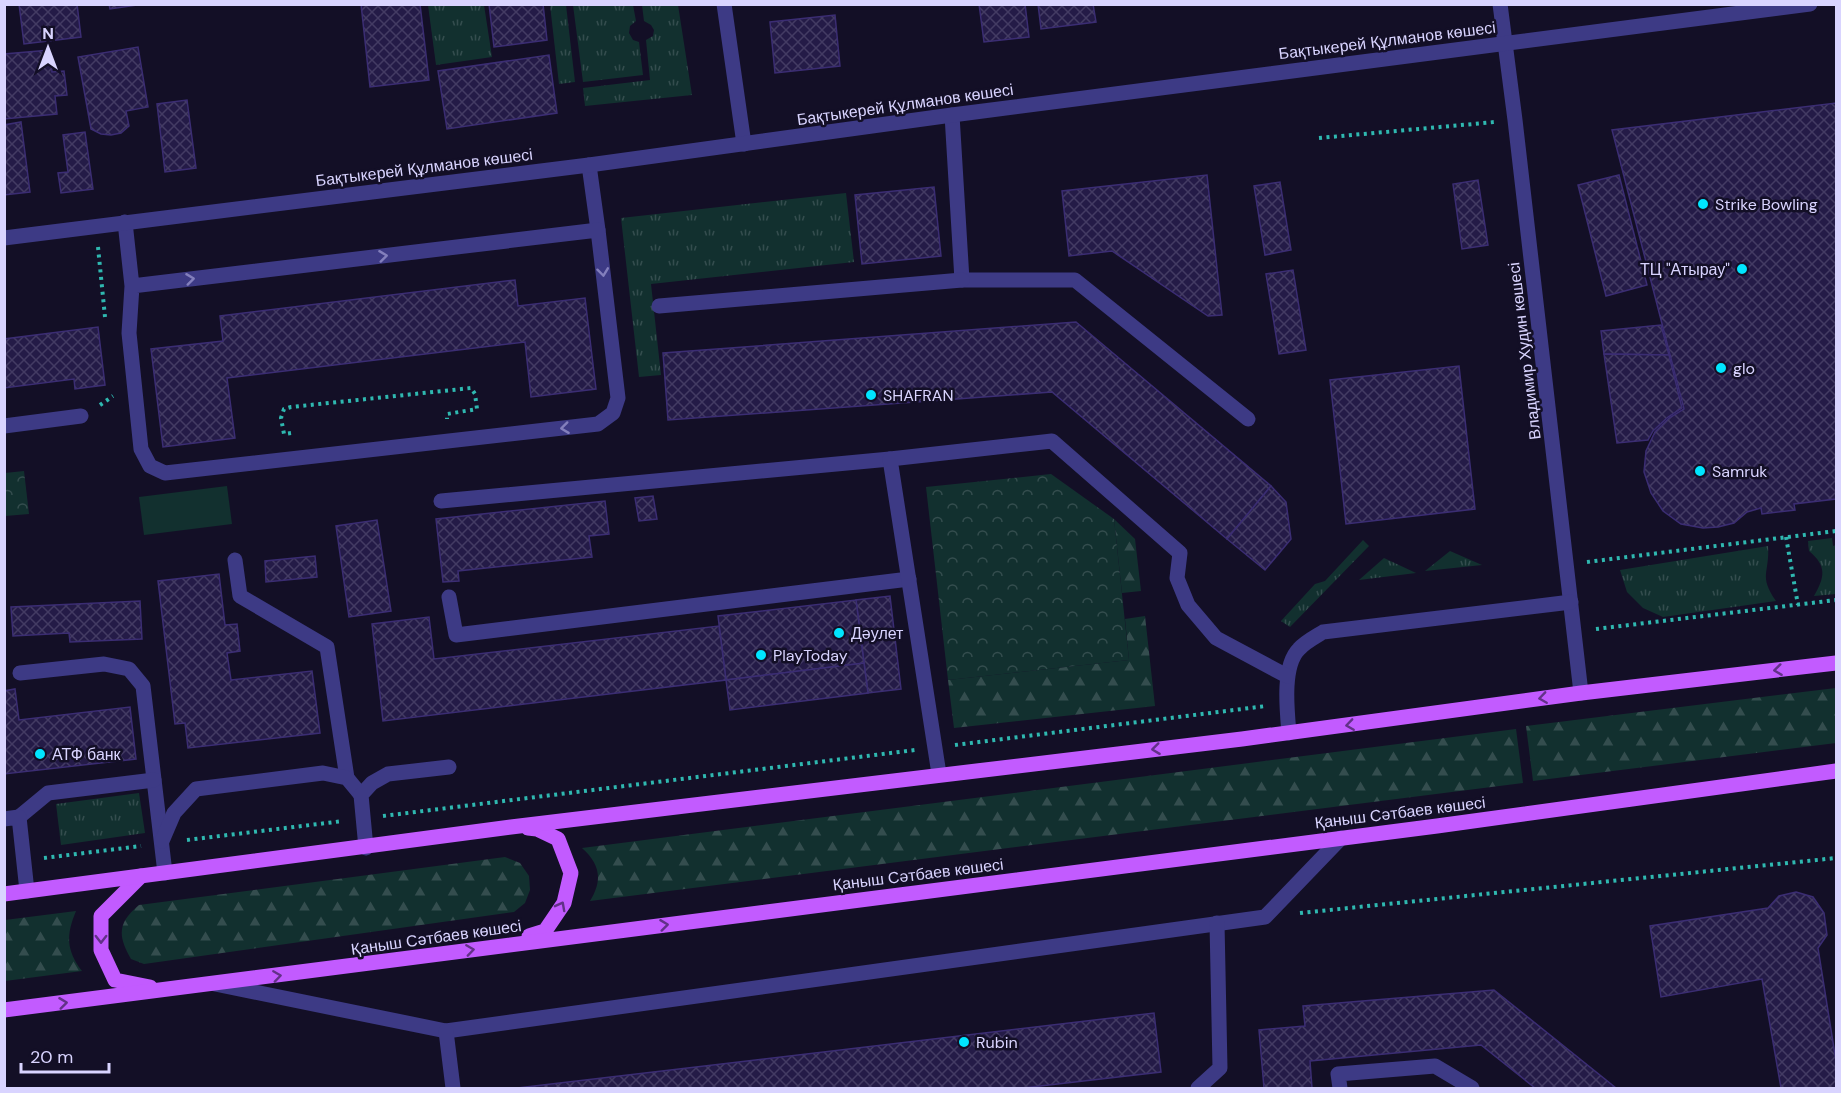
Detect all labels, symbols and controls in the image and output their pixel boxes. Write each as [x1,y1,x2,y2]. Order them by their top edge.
street label: Бақтыкерей Құлманов көшесі [1277,17,1497,64]
north arrow [18,18,78,78]
text: N [42,23,54,44]
street label: Бақтыкерей Құлманов көшесі [795,79,1015,130]
street label: Бақтыкерей Құлманов көшесі [314,144,534,191]
place label: Strike Bowling [1715,194,1818,215]
marker: Strike Bowling [1696,197,1710,211]
one-way arrow [379,250,388,263]
place label: ТЦ "Атырау" [1640,259,1730,280]
street label: Владимир Худин көшесі [1503,261,1546,441]
marker: ТЦ "Атырау" [1735,262,1749,276]
one-way arrow [596,268,609,277]
one-way arrow [185,274,194,286]
place label: glo [1733,358,1755,379]
marker: glo [1714,361,1728,375]
place label: SHAFRAN [883,385,954,406]
marker: SHAFRAN [864,388,878,402]
one-way arrow [560,421,569,434]
place label: Samruk [1712,461,1767,482]
marker: Samruk [1693,464,1707,478]
place label: Дәулет [851,623,904,644]
marker: Дәулет [832,626,846,640]
place label: PlayToday [773,645,848,666]
marker: PlayToday [754,648,768,662]
one-way arrow [1774,663,1783,676]
one-way arrow [1539,692,1548,704]
one-way arrow [1345,718,1354,730]
one-way arrow [1152,742,1161,755]
place label: АТФ банк [52,744,122,765]
marker: АТФ банк [33,747,47,761]
street label: Қаныш Сәтбаев көшесі [1313,792,1487,833]
street label: Қаныш Сәтбаев көшесі [831,854,1005,895]
one-way arrow [554,902,565,912]
street label: Қаныш Сәтбаев көшесі [349,915,523,960]
one-way arrow [659,920,668,932]
one-way arrow [95,934,107,943]
one-way arrow [466,945,475,957]
one-way arrow [272,970,281,982]
one-way arrow [58,997,67,1009]
place label: Rubin [976,1032,1018,1053]
marker: Rubin [957,1035,971,1049]
scale bar [21,1036,110,1074]
text: 20 m [30,1045,73,1069]

